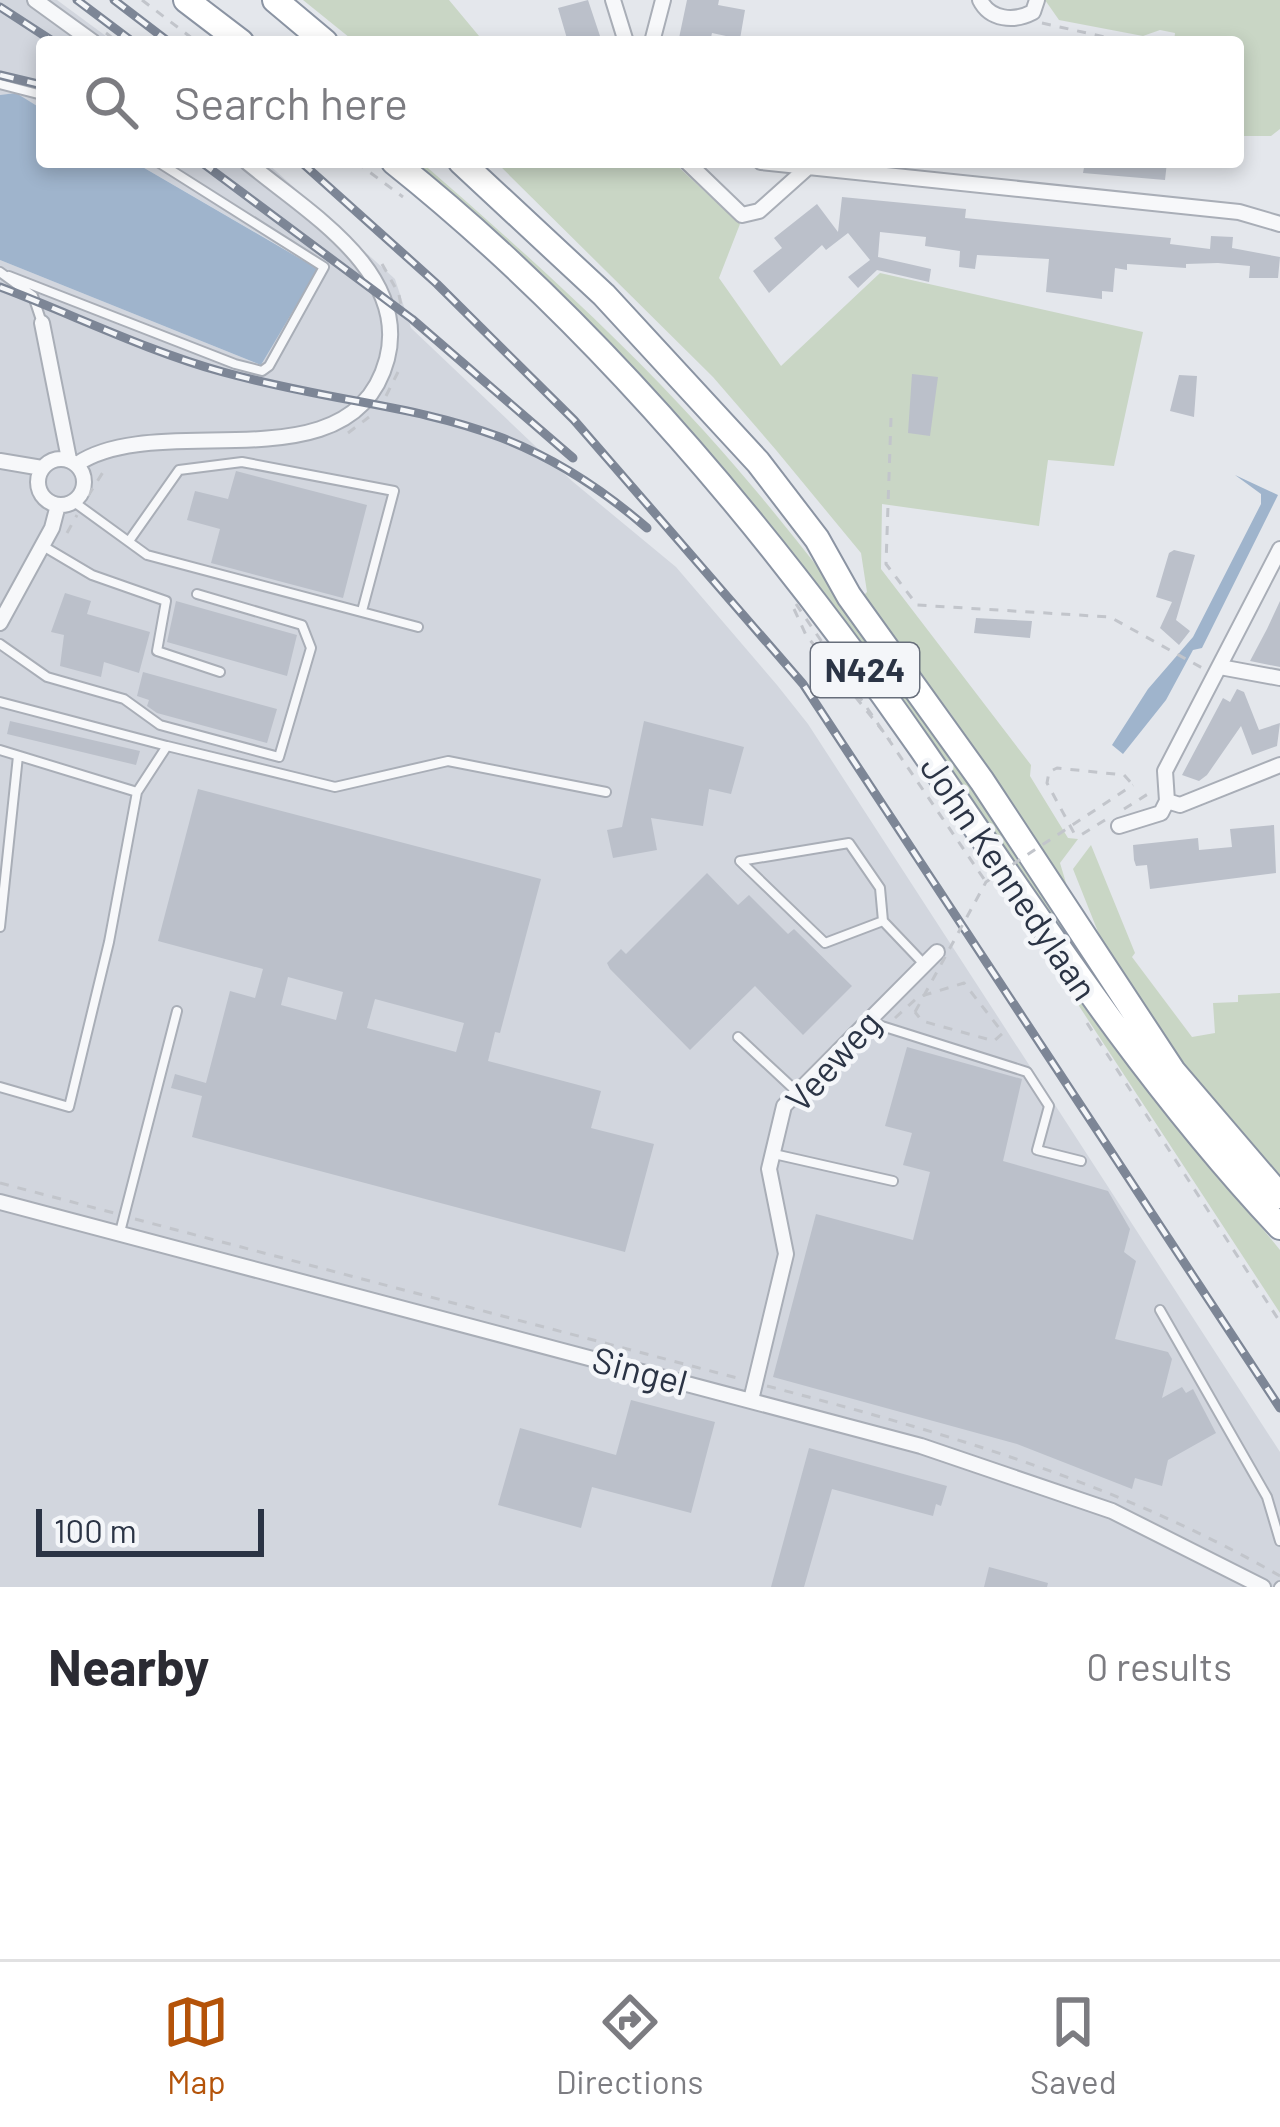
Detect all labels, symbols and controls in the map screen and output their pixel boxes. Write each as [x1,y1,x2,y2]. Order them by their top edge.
search box [36,36,1244,168]
icon: search [78,69,144,135]
text: Search here [174,75,408,129]
road number: N424 [811,643,919,697]
street label: John Kennedylaan [913,747,1108,1008]
street label: Veeweg [775,1001,888,1119]
street label: Singel [588,1336,692,1403]
scale bar [36,1503,264,1556]
text: 100 m [54,1510,137,1550]
text: Nearby [48,1635,209,1696]
text: 0 results [1086,1642,1232,1689]
tab: Map [163,1989,229,2101]
tab: Directions [556,1989,703,2101]
tab: Saved [1030,1989,1117,2101]

